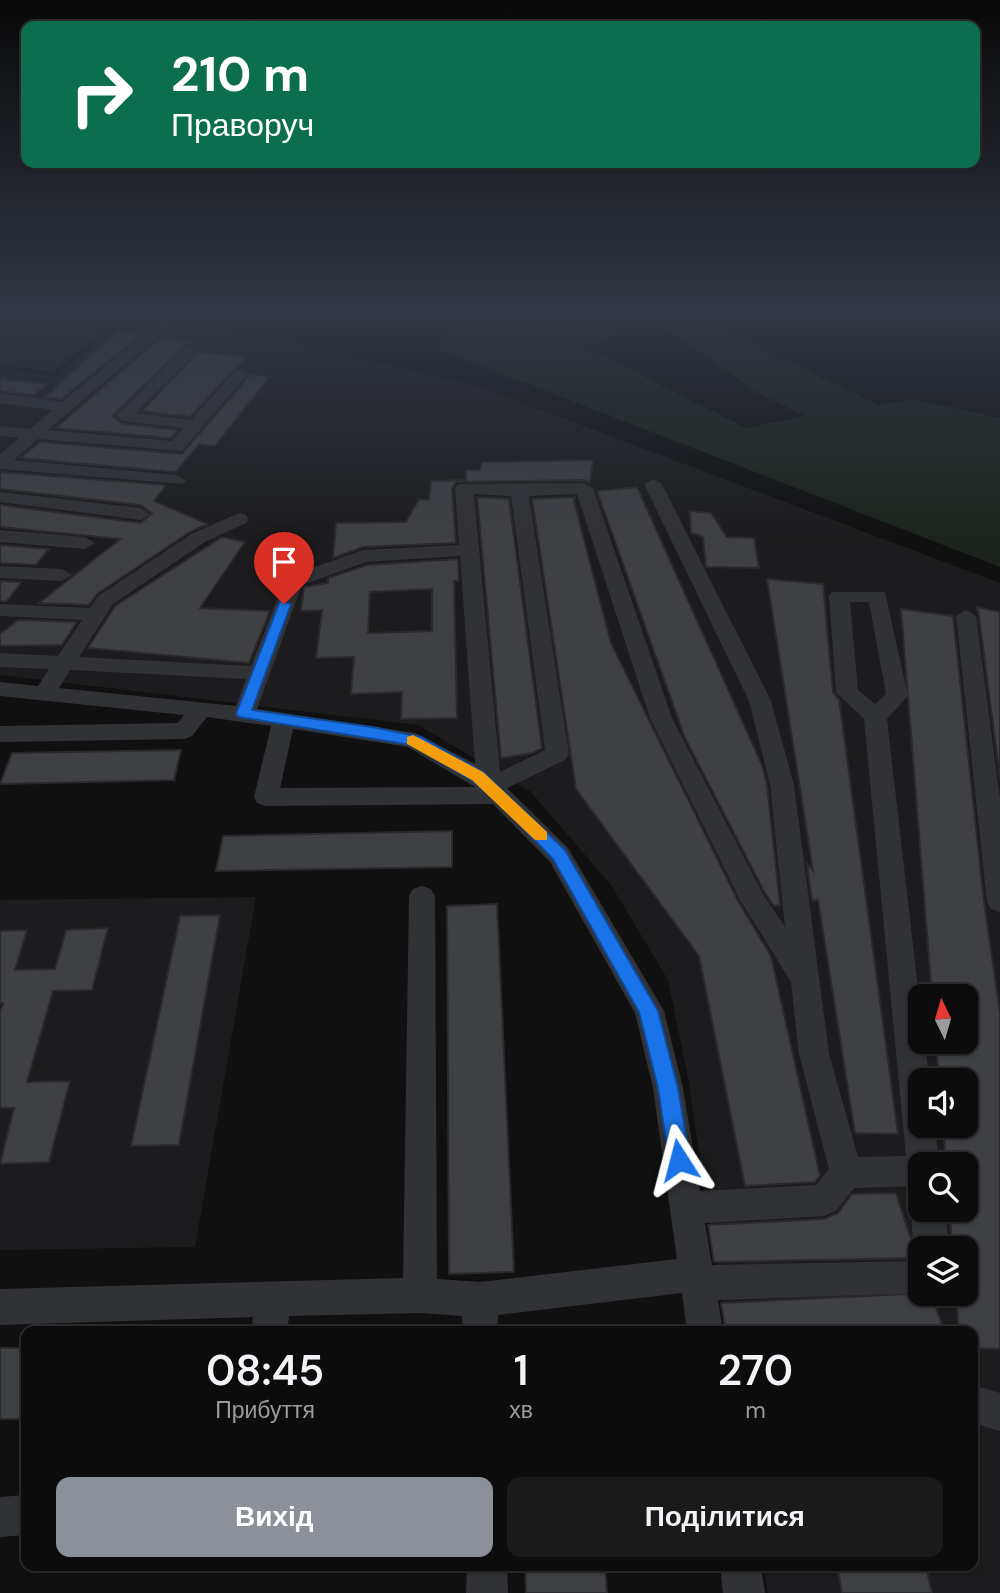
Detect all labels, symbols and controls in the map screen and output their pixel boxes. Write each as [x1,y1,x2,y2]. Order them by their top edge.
text: 210 m [171,42,309,106]
icon: right [56,49,147,140]
text: Праворуч [171,104,314,146]
pin [254,532,314,604]
icon: arrive [265,543,303,581]
north arrow [908,984,978,1054]
map controls [908,984,978,1306]
button: sound [908,1068,978,1138]
position arrow [642,1123,716,1197]
button: search [908,1152,978,1222]
button: layers [908,1236,978,1306]
text: 08:45 [206,1343,324,1398]
text: 1 [514,1343,528,1398]
text: 270 [718,1343,793,1398]
text: Прибуття [215,1395,315,1425]
text: хв [509,1395,533,1425]
text: m [745,1395,766,1425]
button: Вихід [56,1477,493,1557]
button: Поділитися [507,1477,943,1557]

